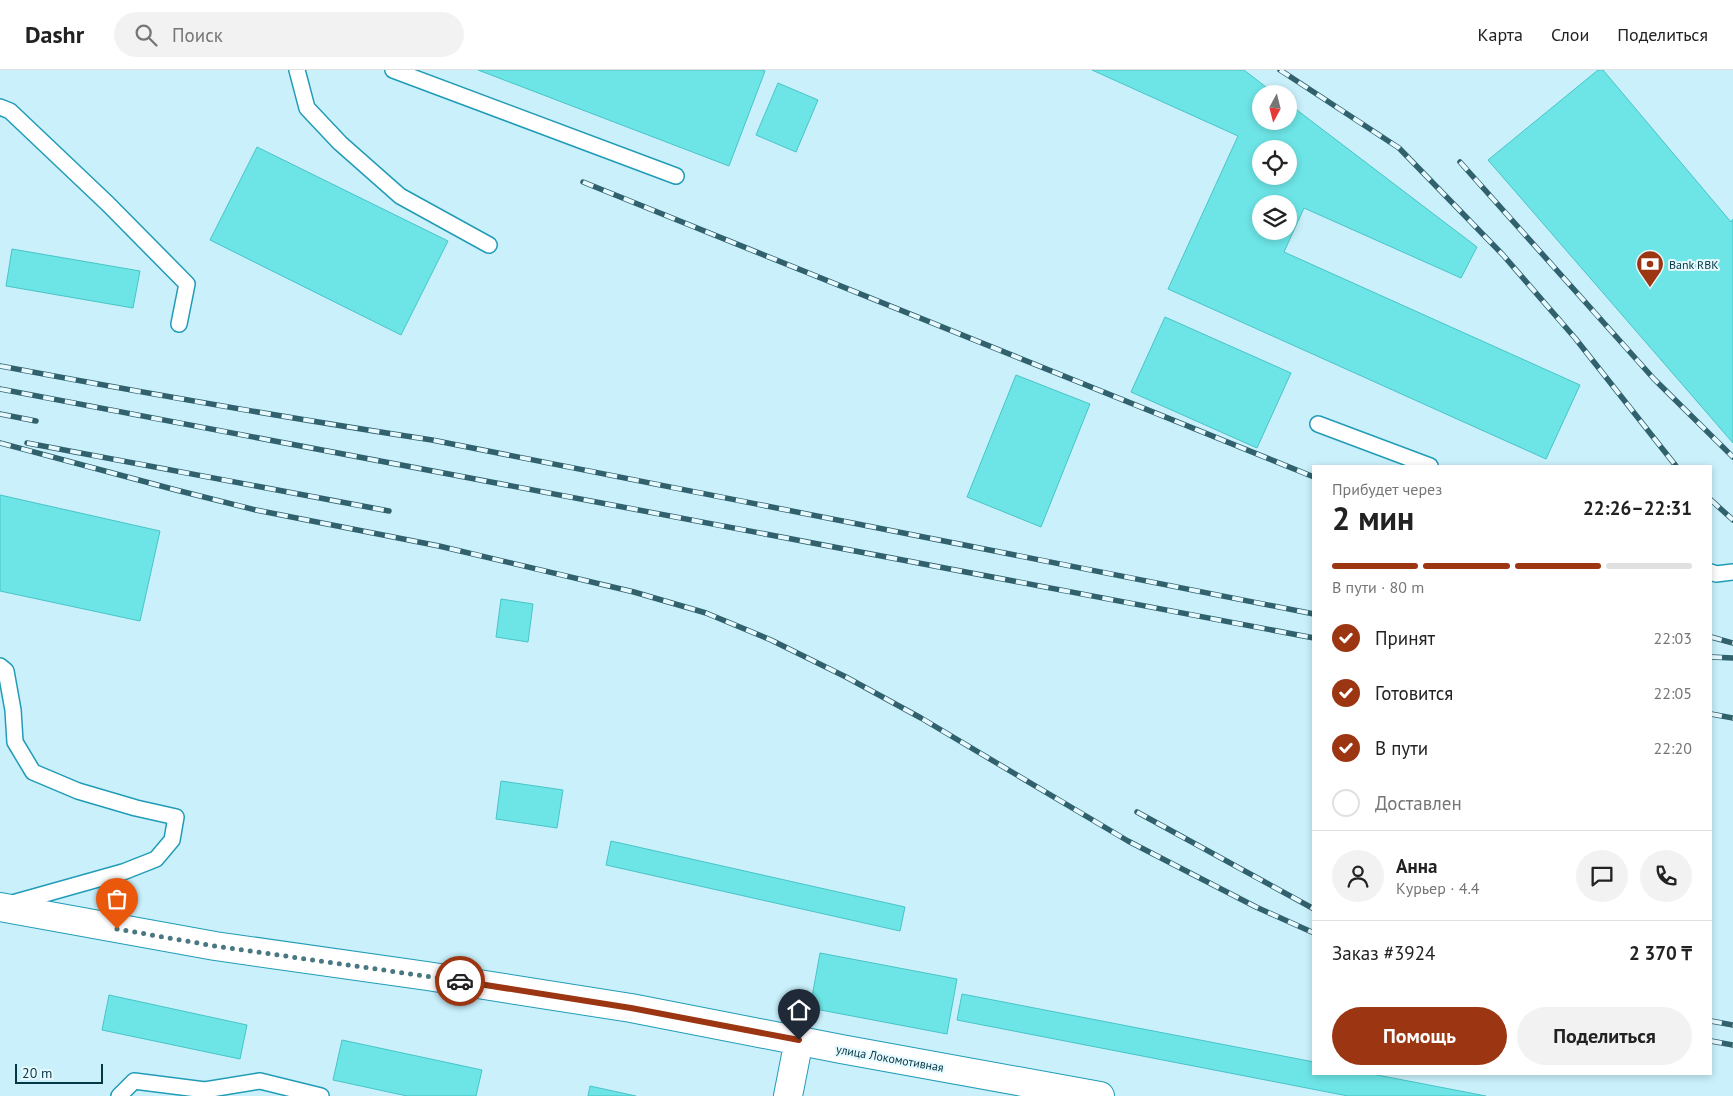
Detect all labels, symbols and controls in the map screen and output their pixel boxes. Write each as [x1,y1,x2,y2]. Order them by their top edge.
search box [114,12,464,57]
text: Dashr [25,19,84,50]
icon: search [132,21,160,49]
text: Поиск [172,23,223,47]
text: Карта [1478,23,1523,46]
text: Слои [1551,23,1589,46]
text: Поделиться [1617,23,1708,46]
north arrow [1252,85,1298,130]
map controls [1252,85,1297,240]
button: locate [1252,140,1297,185]
button: layers [1252,195,1297,240]
bank icon: Bank RBK [1635,249,1665,288]
place label: Bank RBK [1669,257,1719,272]
text: Прибудет через [1332,479,1442,499]
text: 22:26–22:31 [1583,496,1692,520]
text: 2 мин [1332,497,1414,539]
text: В пути · 80 m [1332,577,1424,597]
icon: check [1332,624,1360,652]
text: Принят [1375,626,1435,650]
text: 22:03 [1654,628,1692,648]
icon: check [1332,679,1360,707]
text: Готовится [1375,681,1453,705]
text: 22:05 [1654,683,1692,703]
icon: check [1332,734,1360,762]
text: В пути [1375,736,1428,760]
text: 22:20 [1654,738,1692,758]
text: Доставлен [1375,791,1462,815]
button: person [1332,850,1384,902]
button: chat [1576,850,1628,902]
button: phone [1640,850,1692,902]
text: Анна [1396,854,1437,878]
pin [96,878,138,929]
text: Курьер · 4.4 [1396,878,1480,898]
icon: bag [103,885,131,913]
text: Заказ #3924 [1332,941,1435,965]
text: 2 370 ₸ [1629,941,1692,965]
courier [435,956,485,1006]
icon: car [446,967,474,995]
pin [778,989,820,1040]
icon: home [785,996,813,1024]
button: Помощь [1332,1007,1507,1065]
button: Поделиться [1517,1007,1692,1065]
street label: улица Локомотивная [835,1041,945,1075]
scale bar [15,1061,102,1084]
text: 20 m [22,1064,52,1082]

